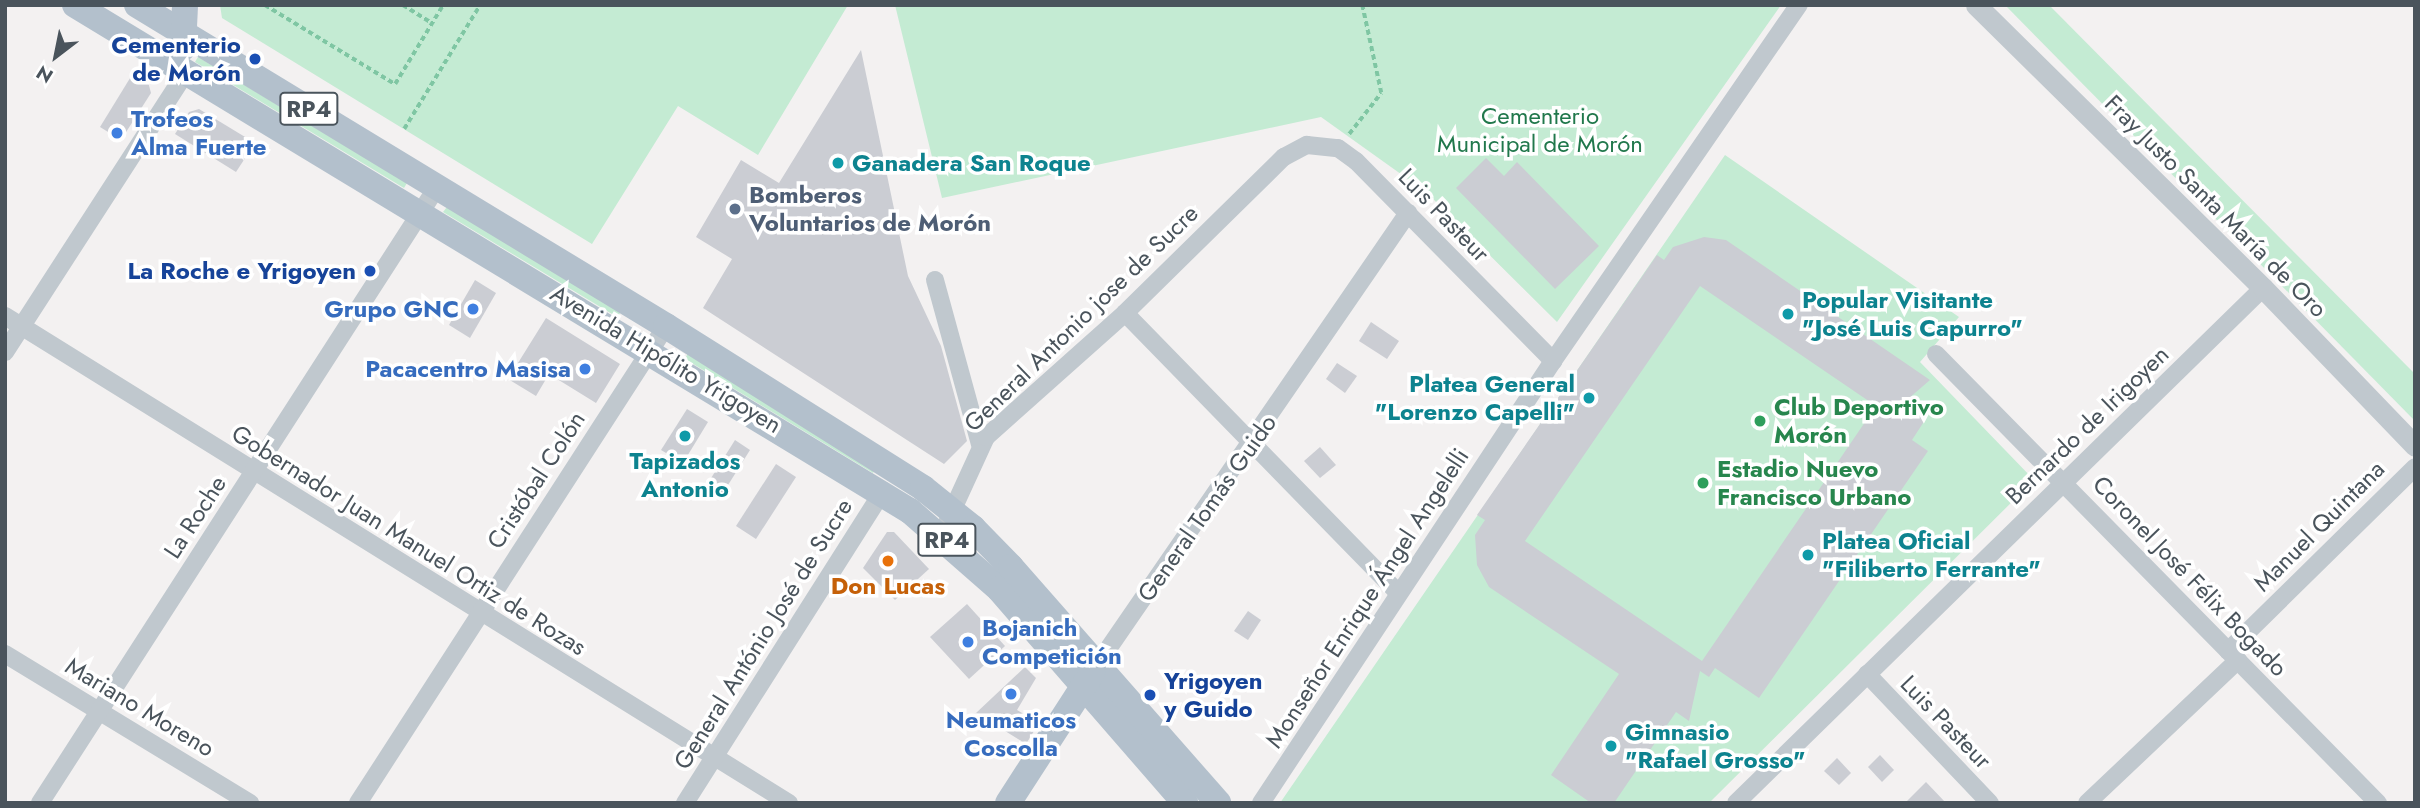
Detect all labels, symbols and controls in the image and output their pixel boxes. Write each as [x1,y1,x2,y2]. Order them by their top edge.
north arrow [21,21,91,91]
place label: Cementerio de Morón [111,31,241,87]
marker: Cementerio de Morón [247,51,263,67]
text: N [31,59,58,90]
street label: Fray Justo Santa María de Oro [2099,89,2333,323]
road number: RP4 [279,90,339,128]
park label: Cementerio Municipal de Morón [1437,102,1643,158]
place label: Trofeos Alma Fuerte [131,105,267,161]
marker: Trofeos Alma Fuerte [109,125,125,141]
place label: Ganadera San Roque [852,149,1091,177]
marker: Ganadera San Roque [830,155,846,171]
street label: Luis Pasteur [1392,162,1496,268]
place label: Bomberos Voluntarios de Morón [749,181,991,237]
street label: General Antonio jose de Sucre [958,199,1204,437]
marker: Bomberos Voluntarios de Morón [727,201,743,217]
place label: La Roche e Yrigoyen [128,257,356,285]
marker: La Roche e Yrigoyen [362,263,378,279]
street label: Avenida Hipólito Yrigoyen [545,279,787,439]
place label: Popular Visitante "José Luis Capurro" [1802,286,2023,342]
place label: Grupo GNC [324,295,459,323]
marker: Grupo GNC [465,301,481,317]
marker: Popular Visitante "José Luis Capurro" [1780,306,1796,322]
street label: Bernardo de Irigoyen [1999,340,2175,510]
place label: Pacacentro Masisa [365,355,571,383]
marker: Pacacentro Masisa [577,361,593,377]
place label: Platea General "Lorenzo Capelli" [1375,370,1575,426]
marker: Platea General "Lorenzo Capelli" [1581,390,1597,406]
place label: Club Deportivo Morón [1774,393,1944,449]
street label: Cristóbal Colón [481,406,591,554]
street label: General Tomás Guido [1132,409,1282,607]
marker: Club Deportivo Morón [1752,413,1768,429]
street label: Gobernador Juan Manuel Ortiz de Rozas [226,419,592,661]
marker: Tapizados Antonio [677,428,693,444]
street label: Monseñor Enrique Ángel Angelelli [1259,443,1475,753]
place label: Tapizados Antonio [630,447,740,503]
place label: Estadio Nuevo Francisco Urbano [1717,455,1911,511]
street label: Manuel Quintana [2248,455,2390,597]
street label: La Roche [158,470,232,564]
street label: Coronel José Félix Bogado [2087,470,2293,682]
marker: Estadio Nuevo Francisco Urbano [1695,475,1711,491]
street label: General António José de Sucre [668,493,858,775]
road number: RP4 [917,520,977,560]
place label: Platea Oficial "Filiberto Ferrante" [1822,527,2041,583]
marker: Platea Oficial "Filiberto Ferrante" [1800,547,1816,563]
marker: Don Lucas [880,553,896,569]
place label: Don Lucas [831,572,945,600]
place label: Bojanich Competición [982,614,1122,670]
marker: Bojanich Competición [960,634,976,650]
street label: Mariano Moreno [60,651,220,763]
place label: Yrigoyen y Guido [1164,667,1263,723]
street label: Luis Pasteur [1894,669,1998,775]
marker: Neumaticos Coscolla [1003,686,1019,702]
marker: Yrigoyen y Guido [1142,687,1158,703]
place label: Neumaticos Coscolla [946,706,1076,762]
place label: Gimnasio "Rafael Grosso" [1625,718,1805,774]
marker: Gimnasio "Rafael Grosso" [1603,738,1619,754]

